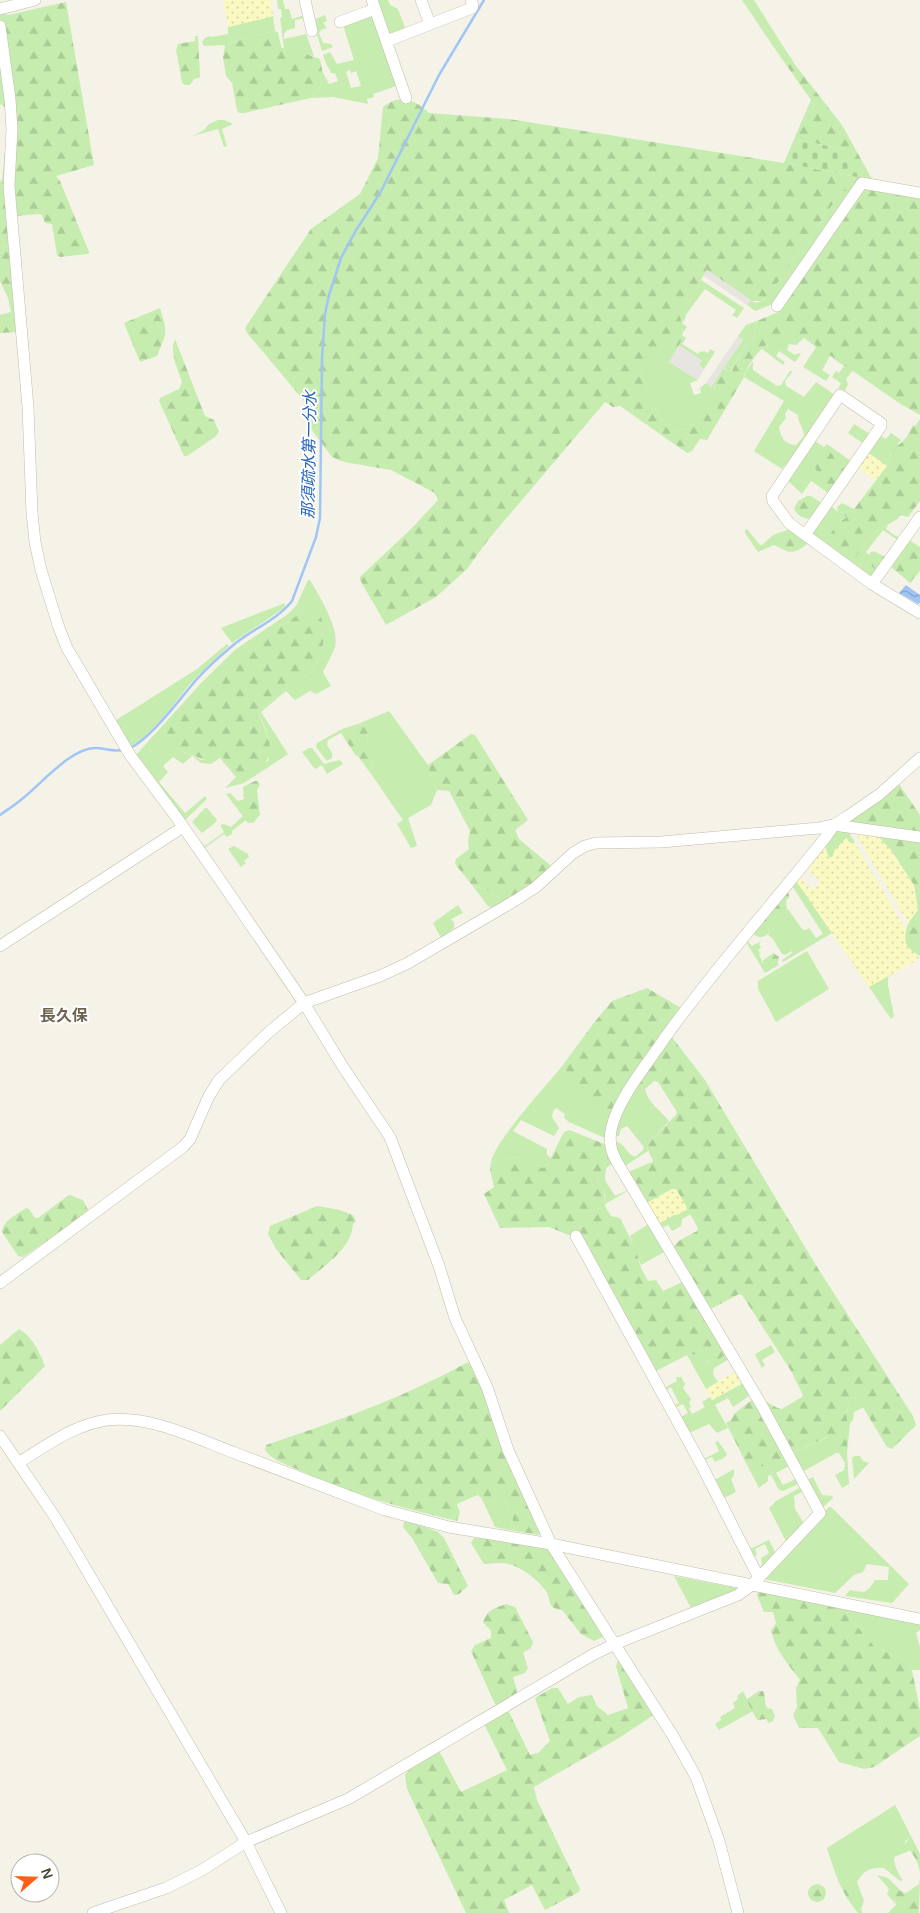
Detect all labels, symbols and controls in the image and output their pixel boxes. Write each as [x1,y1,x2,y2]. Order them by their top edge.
water label: 那須疏水第一分水 [299,389,319,519]
district label: 長久保 [40,1007,88,1024]
north arrow [10,1853,60,1903]
text: N [38,1866,56,1881]

